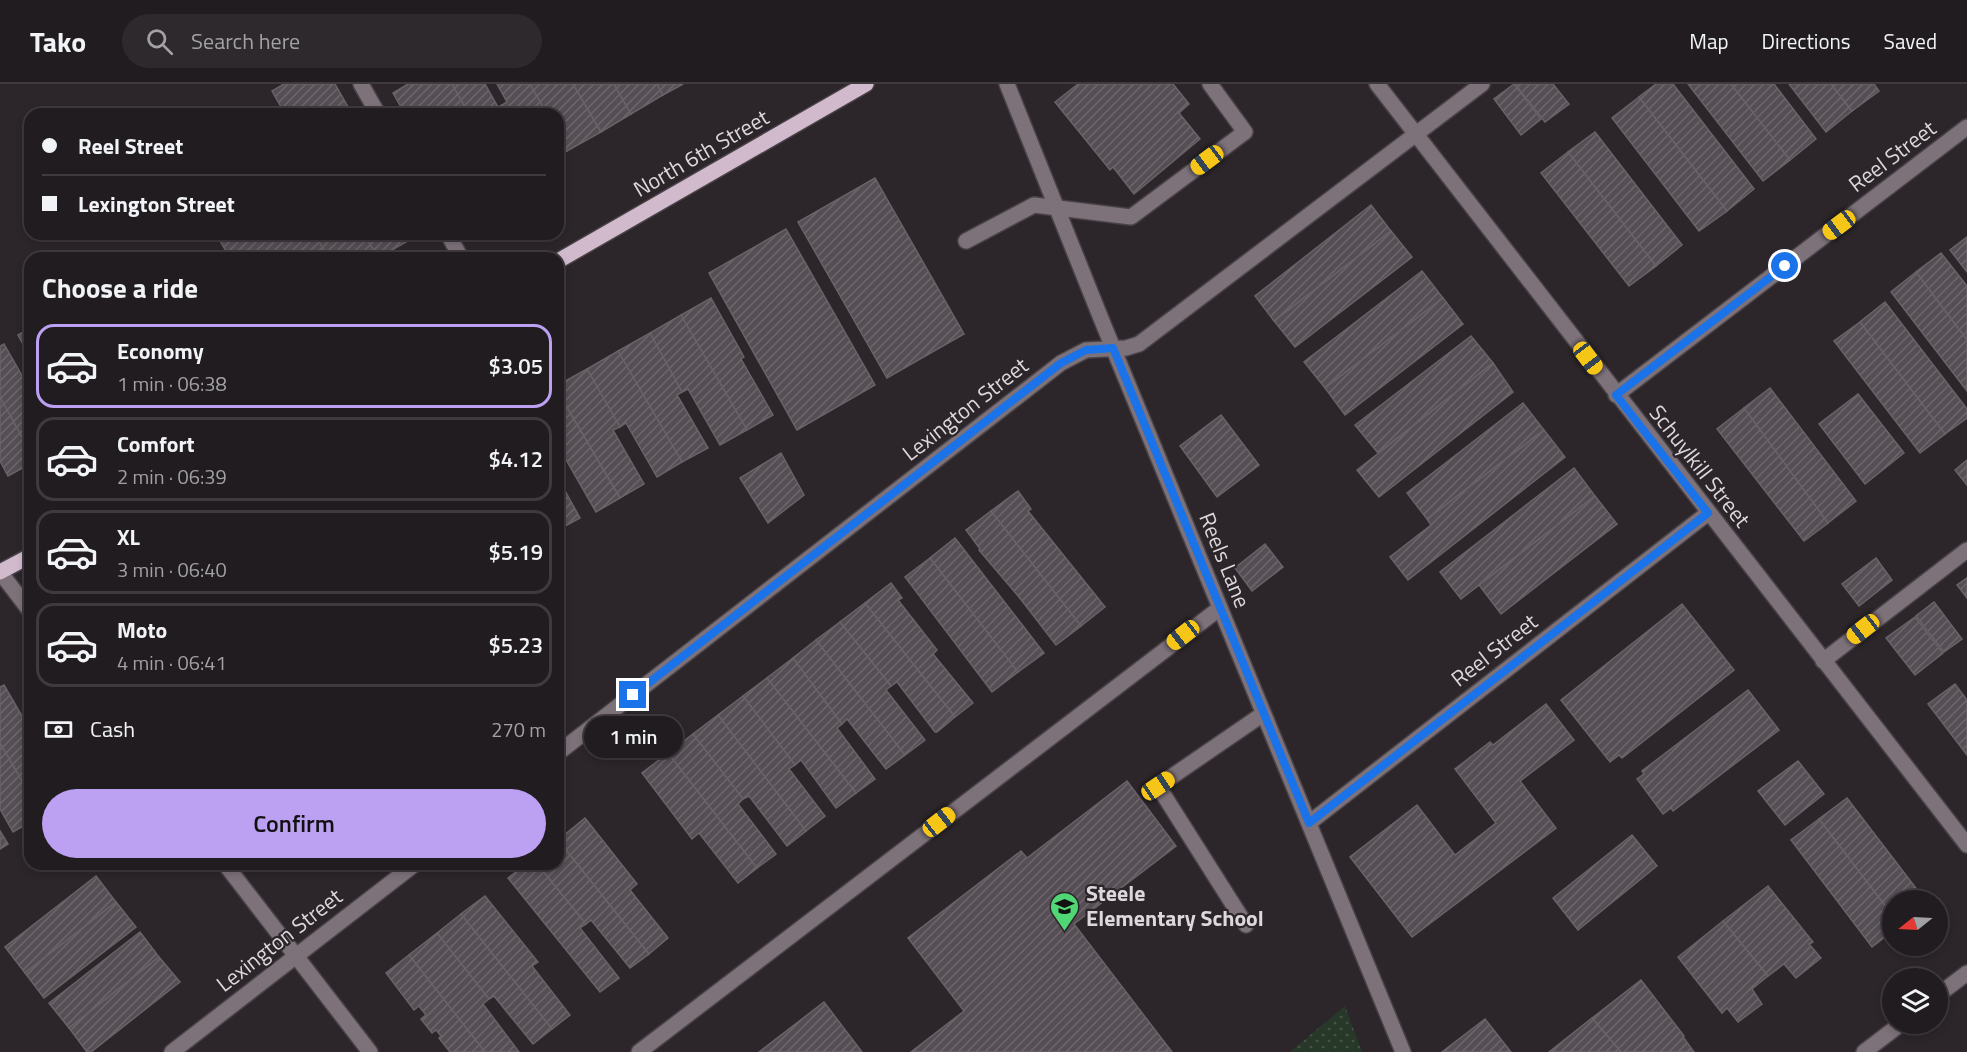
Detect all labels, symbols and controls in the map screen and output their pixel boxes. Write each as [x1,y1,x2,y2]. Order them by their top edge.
search box [122,14,542,68]
text: Tako [30,20,86,63]
text: Search here [191,24,300,58]
icon: search [143,25,176,58]
text: Map [1689,25,1729,57]
text: Directions [1762,25,1851,57]
text: Saved [1884,25,1937,57]
street label: North 6th Street [627,100,775,206]
street label: Reel Street [1841,112,1943,200]
text: Reel Street [78,129,183,163]
car [1187,142,1227,178]
text: Lexington Street [78,187,235,221]
car [1819,207,1859,243]
route start [1771,252,1798,279]
text: Choose a ride [42,267,198,308]
text: Economy [117,334,204,368]
car [1570,338,1606,378]
icon: car [45,339,99,393]
text: $3.05 [488,349,543,383]
street label: Lexington Street [895,349,1036,469]
text: 1 min · 06:38 [117,368,227,399]
street label: Schuylkill Street [1641,397,1759,535]
text: Comfort [117,427,195,461]
icon: car [45,432,99,486]
text: $4.12 [488,442,543,476]
text: 2 min · 06:39 [117,461,227,492]
street label: Reels Lane [1190,507,1260,613]
text: XL [117,520,140,554]
icon: car [45,525,99,579]
text: $5.19 [488,535,543,569]
text: 3 min · 06:40 [117,554,227,585]
street label: Reel Street [1443,605,1545,695]
car [1843,611,1883,647]
text: Moto [117,613,167,647]
car [1163,617,1203,653]
icon: car [45,618,99,672]
text: $5.23 [488,628,543,662]
text: 4 min · 06:41 [117,647,227,678]
route end [619,681,646,708]
text: Cash [90,712,135,746]
icon: cash [42,713,75,746]
text: 270 m [491,714,546,745]
callout: 1 min [584,716,682,758]
text: 1 min [609,721,658,752]
car [1138,768,1178,804]
button: Confirm [42,789,546,858]
car [919,804,959,840]
place label: Steele Elementary School [1086,876,1264,935]
street label: Lexington Street [209,880,350,1000]
school or university icon: Steele Elementary School [1049,890,1081,932]
north arrow [1882,890,1948,956]
map controls [1882,890,1948,1034]
button: layers [1882,968,1948,1034]

